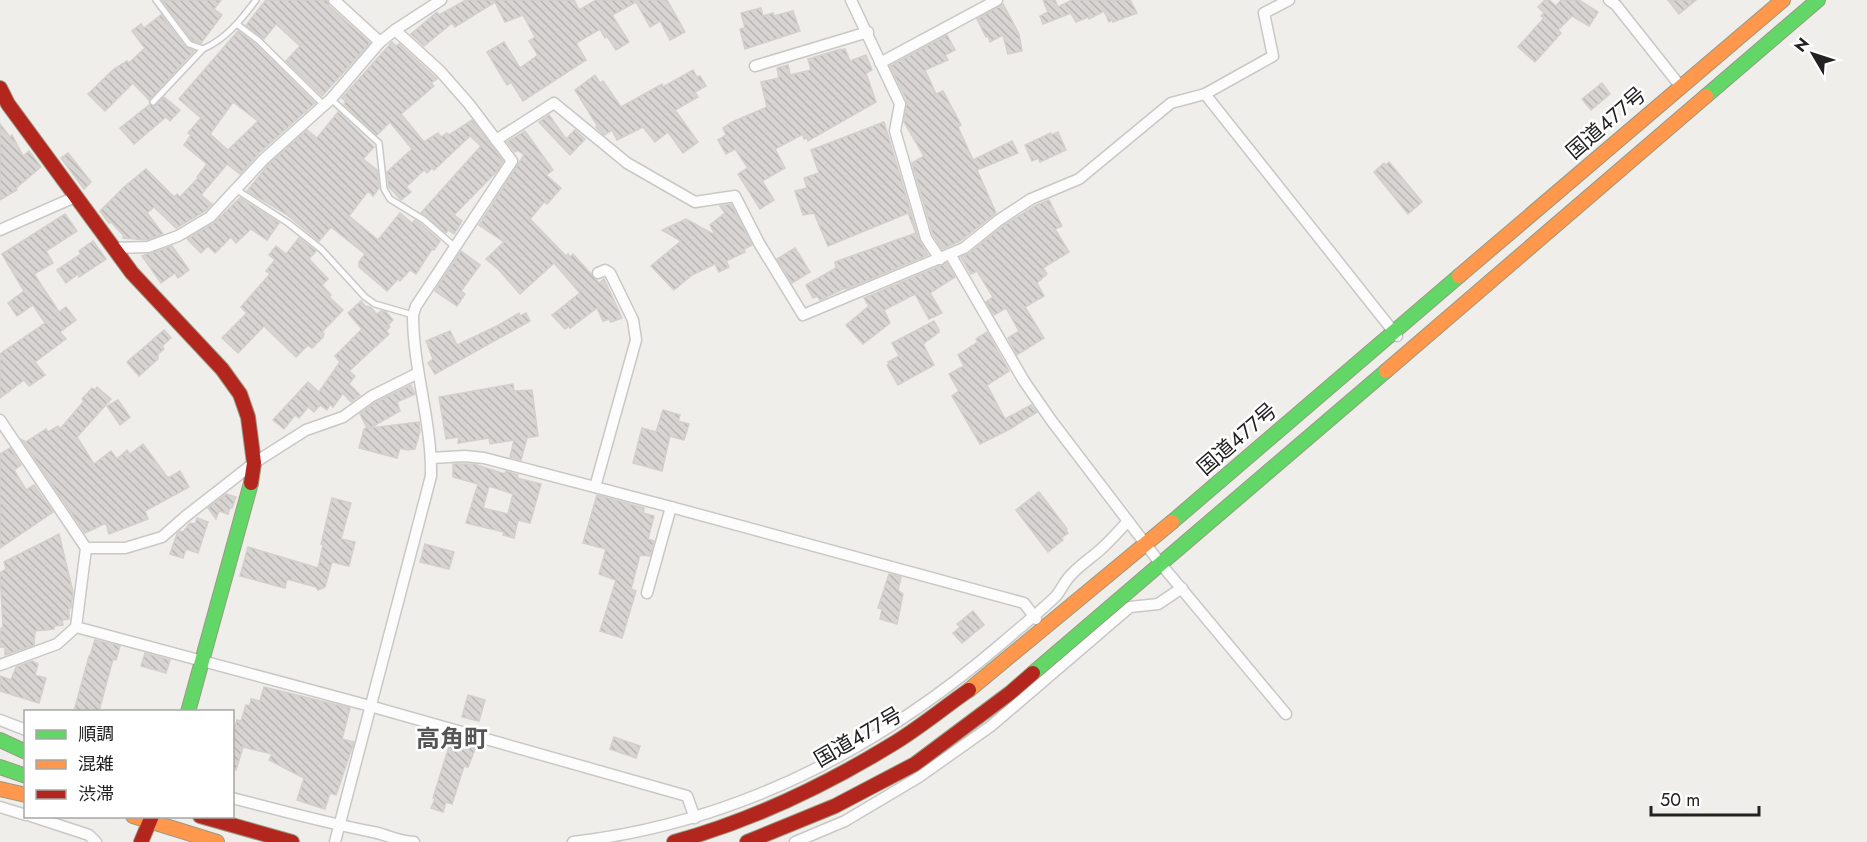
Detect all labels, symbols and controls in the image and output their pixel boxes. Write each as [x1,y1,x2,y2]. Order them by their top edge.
north arrow [1783,24,1843,84]
text: N [1789,33,1815,57]
street label: 国道477号 [1559,80,1653,166]
street label: 国道477号 [1190,396,1284,482]
street label: 国道477号 [808,700,908,774]
legend [24,710,234,818]
text: 順調 [78,721,114,747]
district label: 高角町 [416,721,488,756]
text: 混雑 [78,751,114,777]
scale bar [1651,779,1759,817]
text: 渋滞 [78,781,114,807]
text: 50 m [1660,787,1700,813]

